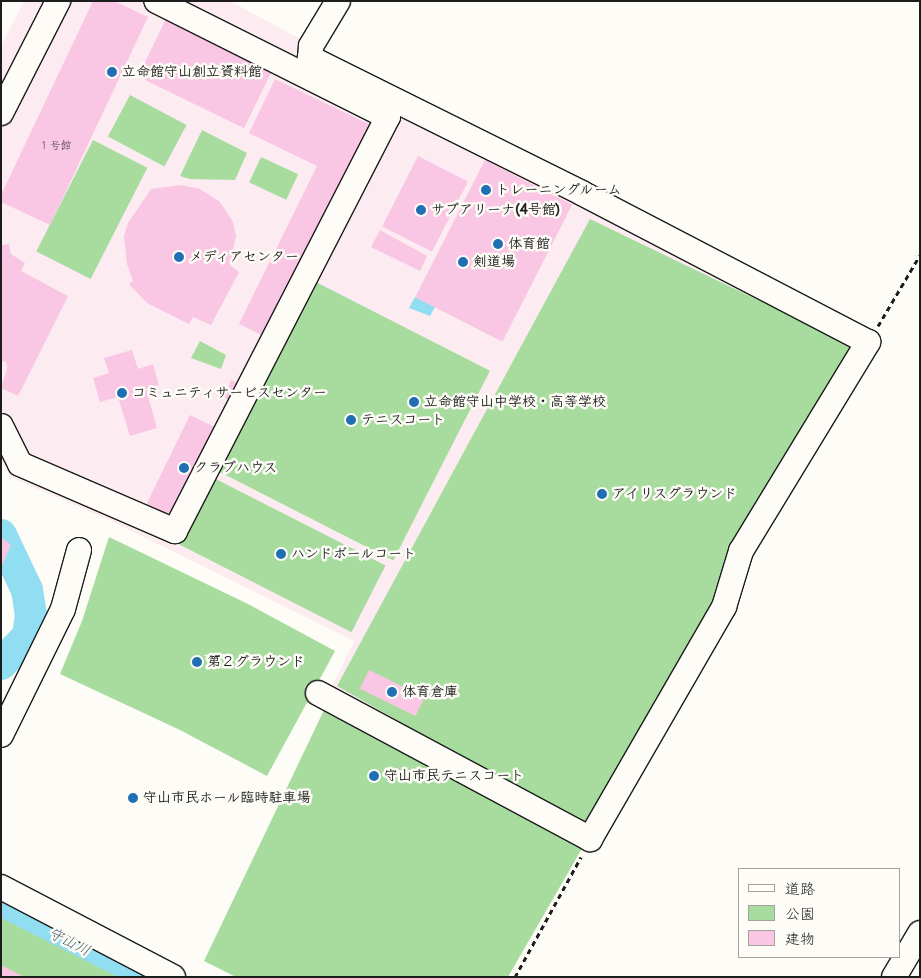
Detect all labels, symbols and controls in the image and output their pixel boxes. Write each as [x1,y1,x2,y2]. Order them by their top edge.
place label: 立命館守山創立資料館 [122,64,262,80]
marker: 立命館守山創立資料館 [106,66,118,78]
house number: １号館 [39,139,71,153]
place label: トレーニングルーム [496,182,623,198]
marker: トレーニングルーム [480,184,492,196]
place label: サブアリーナ(4号館) [431,202,560,218]
marker: サブアリーナ(4号館) [415,204,427,216]
place label: 体育館 [508,236,550,252]
marker: 体育館 [492,238,504,250]
place label: メディアセンター [189,249,301,265]
marker: メディアセンター [173,251,185,263]
place label: 剣道場 [473,254,515,270]
marker: 剣道場 [457,256,469,268]
place label: コミュニティサービスセンター [132,385,328,401]
marker: コミュニティサービスセンター [116,387,128,399]
place label: 立命館守山中学校・高等学校 [424,394,606,410]
marker: 立命館守山中学校・高等学校 [408,396,420,408]
place label: テニスコート [361,412,445,428]
marker: テニスコート [345,414,357,426]
place label: クラブハウス [194,460,278,476]
marker: クラブハウス [178,462,190,474]
place label: アイリスグラウンド [612,486,738,502]
marker: アイリスグラウンド [596,488,608,500]
place label: ハンドボールコート [291,546,417,562]
marker: ハンドボールコート [275,548,287,560]
place label: 第２グラウンド [207,654,305,670]
marker: 第２グラウンド [191,656,203,668]
place label: 体育倉庫 [402,684,458,700]
marker: 体育倉庫 [386,686,398,698]
place label: 守山市民テニスコート [384,768,524,784]
marker: 守山市民テニスコート [368,770,380,782]
place label: 守山市民ホール臨時駐車場 [143,790,311,806]
marker: 守山市民ホール臨時駐車場 [127,792,139,804]
legend [738,868,901,958]
text: 道路 [785,880,815,899]
text: 公園 [785,905,815,924]
water label: 守山川 [45,924,93,960]
text: 建物 [785,930,815,949]

